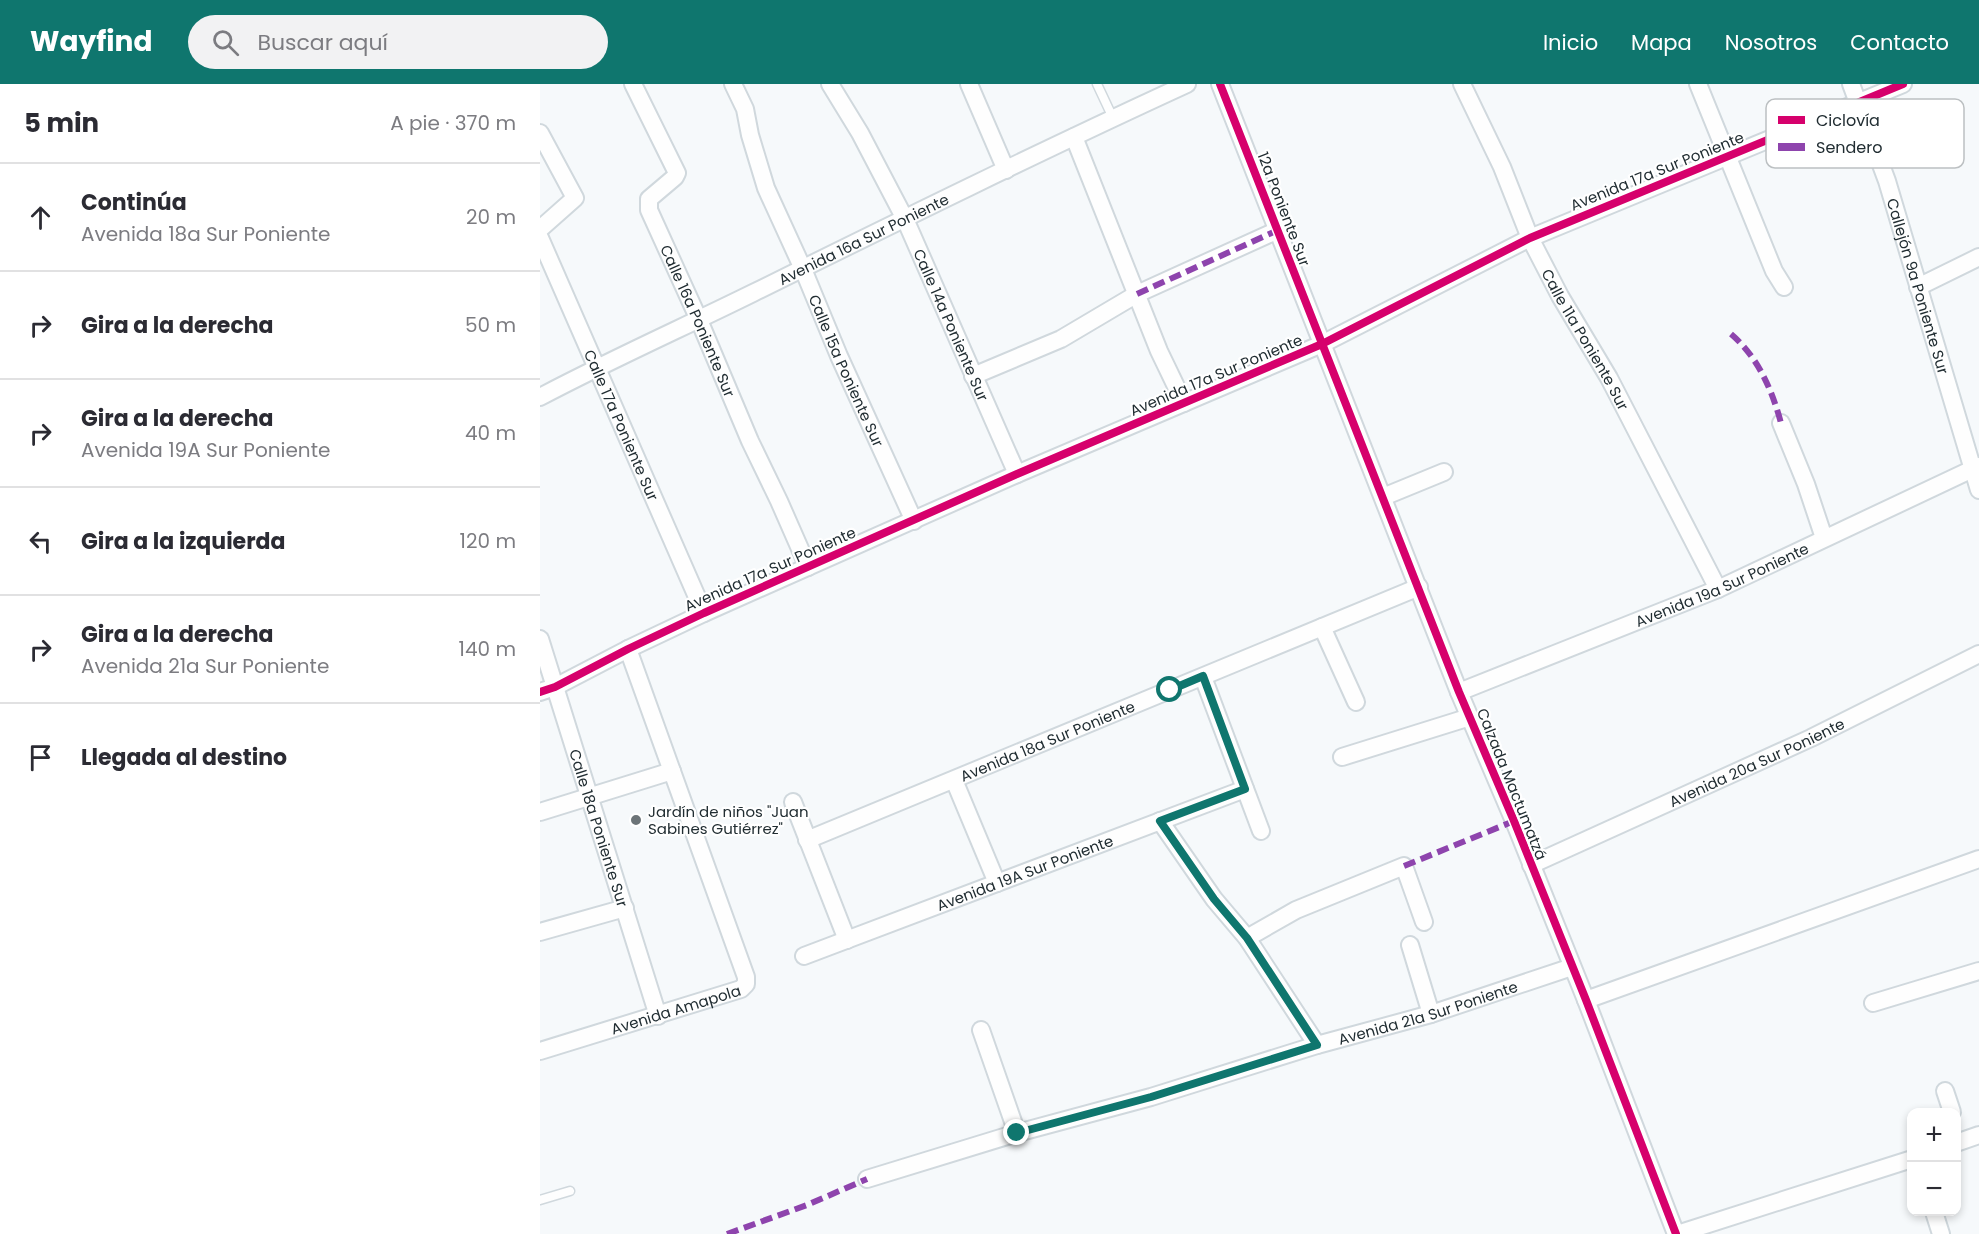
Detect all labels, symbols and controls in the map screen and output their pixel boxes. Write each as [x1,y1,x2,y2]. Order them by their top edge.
search box [188,15,608,69]
text: Wayfind [30,22,152,61]
icon: search [209,26,242,59]
text: Buscar aquí [257,27,388,58]
text: Inicio [1543,28,1598,57]
text: Mapa [1631,28,1692,57]
text: Nosotros [1725,28,1817,57]
text: Contacto [1850,28,1949,57]
legend [1766,99,1964,168]
text: 5 min [24,105,99,141]
text: A pie · 370 m [390,109,516,137]
text: Ciclovía [1816,109,1880,132]
street label: Avenida 17a Sur Poniente [1567,126,1747,216]
text: Sendero [1816,136,1883,159]
street label: 12a Poniente Sur [1253,149,1316,270]
text: Continúa [81,187,187,218]
street label: Avenida 16a Sur Poniente [775,188,952,289]
street label: Callejón 9a Poniente Sur [1882,196,1954,377]
icon: ahead [24,201,57,234]
text: 20 m [466,203,516,231]
text: Avenida 18a Sur Poniente [81,220,330,248]
street label: Calle 16a Poniente Sur [656,241,741,400]
street label: Calle 14a Poniente Sur [909,245,994,404]
street label: Calle 11a Poniente Sur [1537,265,1634,414]
street label: Calle 15a Poniente Sur [804,291,889,450]
icon: right [24,309,57,342]
text: Gira a la derecha [81,310,274,341]
text: 50 m [465,311,516,339]
street label: Avenida 17a Sur Poniente [1126,329,1306,421]
street label: Calle 17a Poniente Sur [579,346,664,504]
text: Gira a la derecha [81,403,274,434]
icon: right [24,417,57,450]
text: 40 m [465,419,516,447]
text: Avenida 19A Sur Poniente [81,436,330,464]
street label: Avenida 17a Sur Poniente [681,522,859,616]
icon: left [24,525,57,558]
text: Gira a la izquierda [81,526,285,557]
text: 120 m [460,527,516,555]
street label: Avenida 19a Sur Poniente [1632,537,1812,631]
text: Gira a la derecha [81,619,274,650]
icon: right [24,633,57,666]
text: 140 m [459,635,516,663]
text: Avenida 21a Sur Poniente [81,652,329,680]
route start [1156,676,1182,702]
street label: Avenida 18a Sur Poniente [957,695,1138,786]
street label: Calzada Mactumatzá [1472,705,1552,863]
street label: Avenida 20a Sur Poniente [1666,712,1848,812]
icon: arrive [24,741,57,774]
text: Llegada al destino [81,742,287,773]
street label: Calle 18a Poniente Sur [565,746,634,910]
place label: Jardín de niños "Juan Sabines Gutiérrez" [648,801,809,839]
marker: Jardín de niños "Juan Sabines Gutiérrez" [629,813,643,827]
street label: Avenida 19A Sur Poniente [933,829,1116,915]
street label: Avenida 21a Sur Poniente [1336,975,1520,1049]
street label: Avenida Amapola [608,979,743,1039]
map controls [1907,1108,1961,1216]
button: + [1907,1108,1961,1162]
route end [1003,1119,1029,1145]
button: − [1907,1162,1961,1216]

